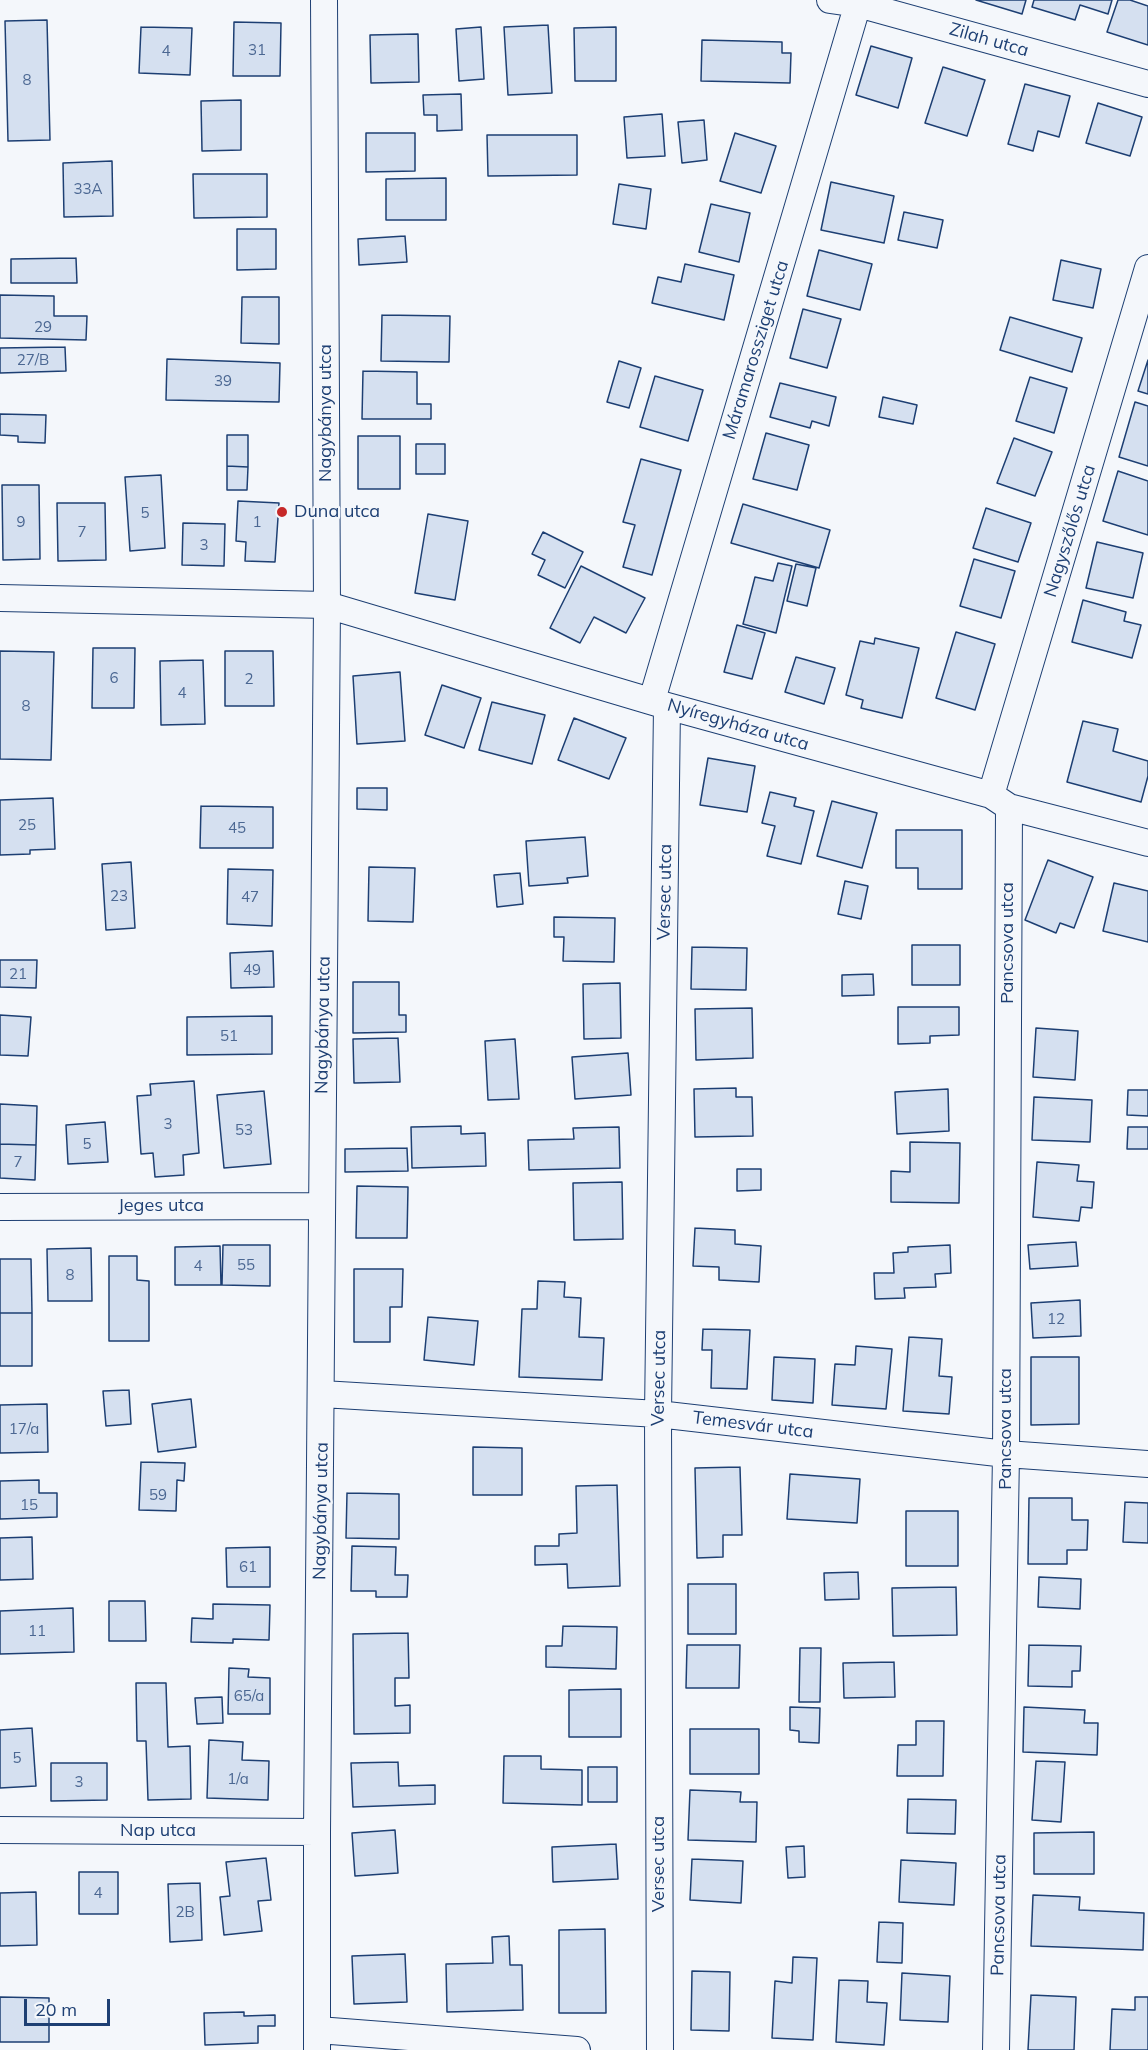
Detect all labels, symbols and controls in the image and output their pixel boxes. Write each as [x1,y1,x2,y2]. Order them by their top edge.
street label: Zilah utca [947,18,1031,62]
house number: 31 [248,41,266,59]
house number: 4 [162,42,170,60]
house number: 8 [23,71,31,89]
house number: 33A [73,180,103,198]
street label: Máramarossziget utca [718,258,794,442]
house number: 29 [34,318,52,336]
street label: Nagybánya utca [315,344,337,482]
house number: 27/B [17,351,49,369]
house number: 39 [214,372,232,390]
street label: Nagyszőlős utca [1040,462,1100,600]
place label: Duna utca [294,501,380,523]
house number: 5 [141,504,149,522]
marker: Duna utca [275,505,289,519]
house number: 9 [17,513,25,531]
house number: 1 [253,513,261,531]
house number: 7 [78,523,86,541]
house number: 3 [200,536,208,554]
house number: 6 [110,669,118,687]
house number: 2 [245,670,253,688]
house number: 4 [178,684,186,702]
street label: Nyíregyháza utca [665,694,811,756]
house number: 8 [22,697,30,715]
house number: 25 [18,816,36,834]
house number: 45 [228,819,246,837]
street label: Versec utca [653,844,677,940]
street label: Pancsova utca [997,882,1019,1004]
house number: 23 [110,887,128,905]
house number: 47 [241,888,259,906]
street label: Nagybánya utca [311,956,335,1094]
house number: 49 [243,961,261,979]
house number: 21 [9,965,27,983]
house number: 51 [220,1027,238,1045]
house number: 3 [164,1115,172,1133]
house number: 53 [235,1121,253,1139]
house number: 5 [83,1135,91,1153]
house number: 7 [14,1153,22,1171]
street label: Jeges utca [118,1195,204,1217]
house number: 55 [237,1256,255,1274]
house number: 4 [194,1257,202,1275]
house number: 8 [66,1266,74,1284]
house number: 12 [1047,1310,1065,1328]
street label: Versec utca [647,1330,671,1426]
street label: Pancsova utca [995,1368,1017,1490]
street label: Temesvár utca [691,1407,815,1443]
house number: 17/a [9,1420,39,1438]
street label: Nagybánya utca [309,1442,333,1580]
house number: 59 [149,1486,167,1504]
house number: 15 [20,1496,38,1514]
house number: 61 [239,1558,257,1576]
house number: 11 [28,1622,46,1640]
house number: 65/a [234,1687,264,1705]
house number: 5 [13,1749,21,1767]
house number: 1/a [227,1770,249,1788]
house number: 3 [75,1773,83,1791]
street label: Versec utca [648,1816,670,1912]
street label: Nap utca [120,1820,196,1842]
street label: Pancsova utca [987,1854,1011,1976]
house number: 4 [94,1884,102,1902]
house number: 2B [175,1903,195,1921]
scale bar [27,1987,112,2025]
text: 20 m [35,1998,77,2021]

